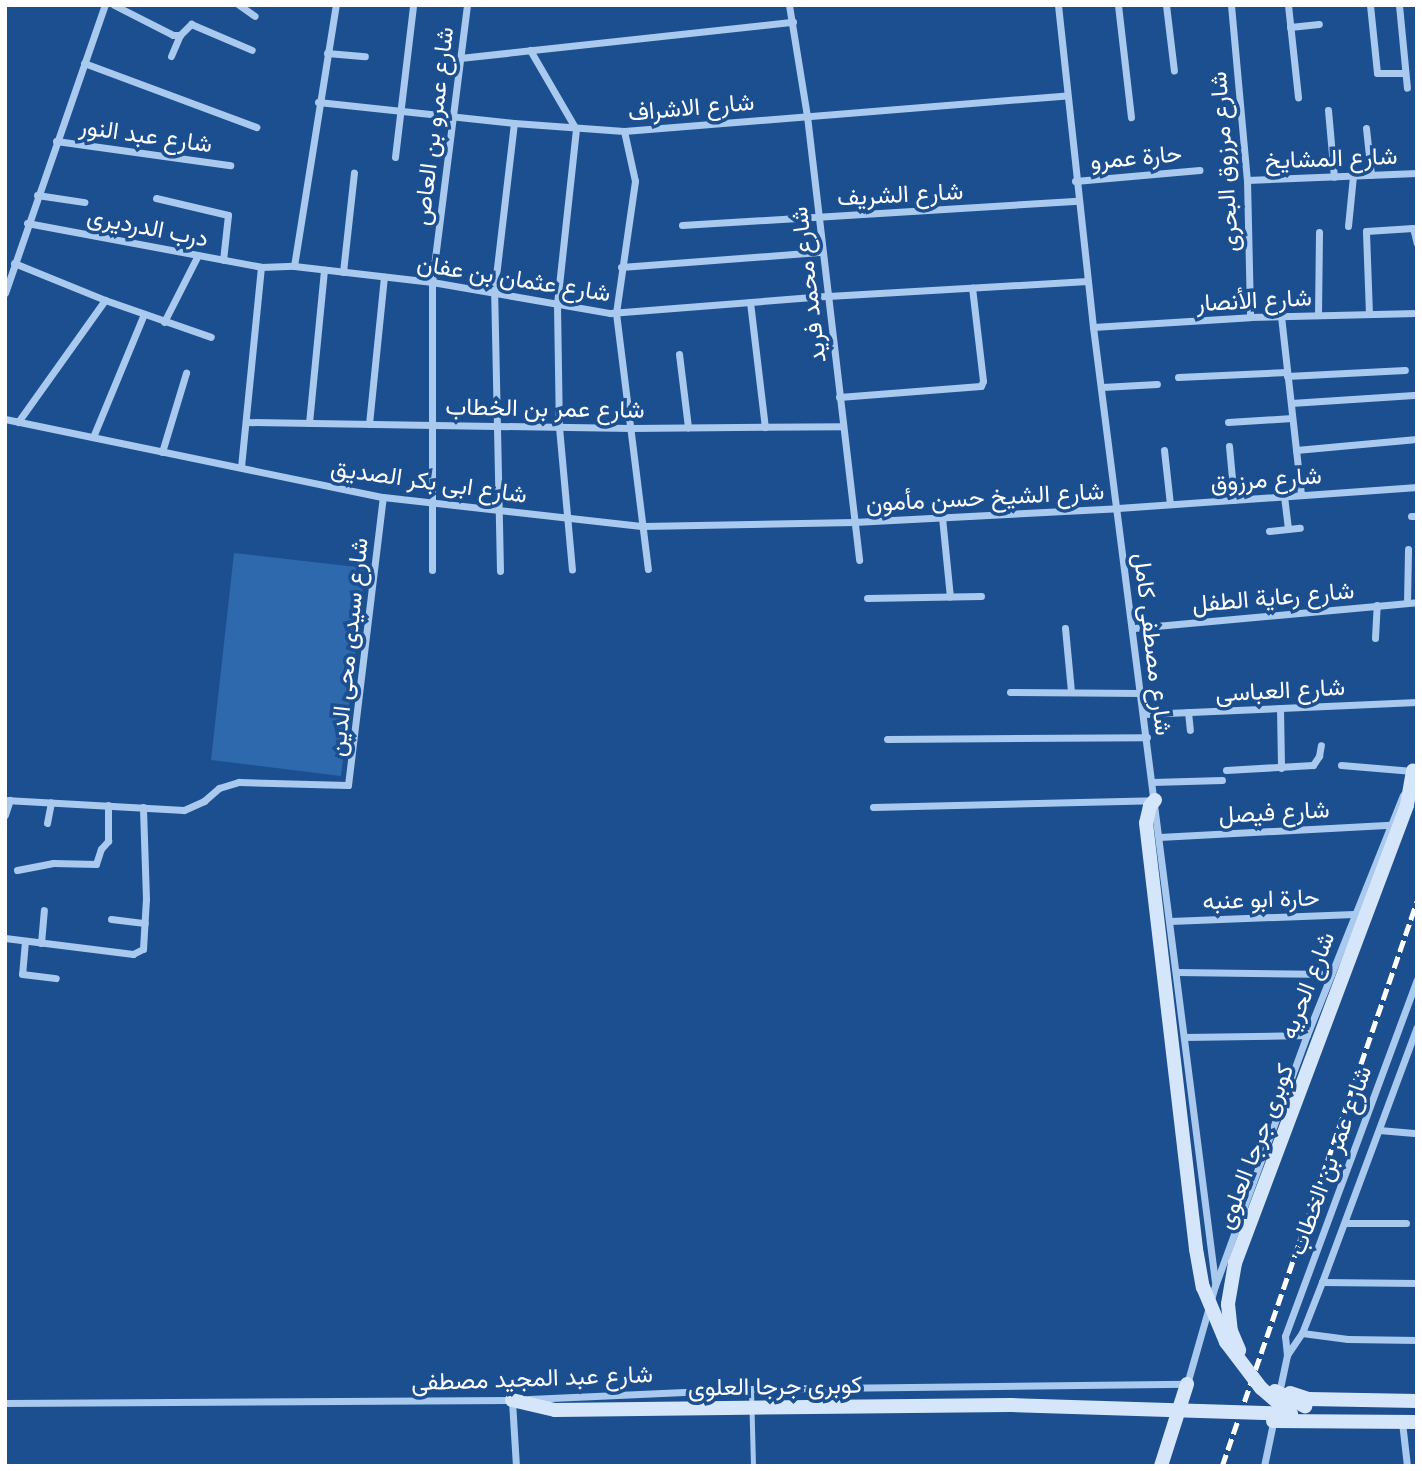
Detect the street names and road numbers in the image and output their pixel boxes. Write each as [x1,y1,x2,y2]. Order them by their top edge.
street label: شارع عمرو بن العاص [406,25,458,227]
street label: شارع مرزوق البحرى [1202,71,1244,253]
street label: شارع الاشراف [627,86,755,126]
street label: شارع عبد النور [78,110,214,158]
street label: حارة عمرو [1089,138,1183,174]
street label: شارع المشايخ [1264,140,1398,174]
street label: شارع الشريف [836,175,964,211]
street label: درب الدرديرى [85,200,211,252]
street label: شارع محمد فريد [783,205,831,365]
street label: شارع عثمان بن عفان [415,247,613,307]
street label: شارع الأنصار [1195,282,1313,316]
street label: شارع عمر بن الخطاب [445,391,645,423]
street label: شارع ابى بكر الصديق [329,452,529,508]
street label: شارع مرزوق [1209,460,1323,496]
street label: شارع الشيخ حسن مأمون [865,475,1105,517]
street label: شارع سيدى محى الدين [321,536,373,758]
street label: شارع مصطفى كامل [1129,551,1179,737]
street label: شارع رعاية الطفل [1191,575,1355,617]
street label: شارع العباسى [1214,671,1346,707]
street label: شارع فيصل [1218,794,1330,828]
street label: حارة ابو عنبه [1202,882,1320,914]
street label: شارع الحريه [1272,927,1340,1043]
street label: كوبرى جرجا العلوى [1209,1059,1299,1233]
street label: شارع عمر بن الخطاب [1281,1061,1377,1259]
street label: شارع عبد المجيد مصطفى [411,1358,653,1396]
street label: كوبرى جرجا العلوى [688,1369,862,1401]

